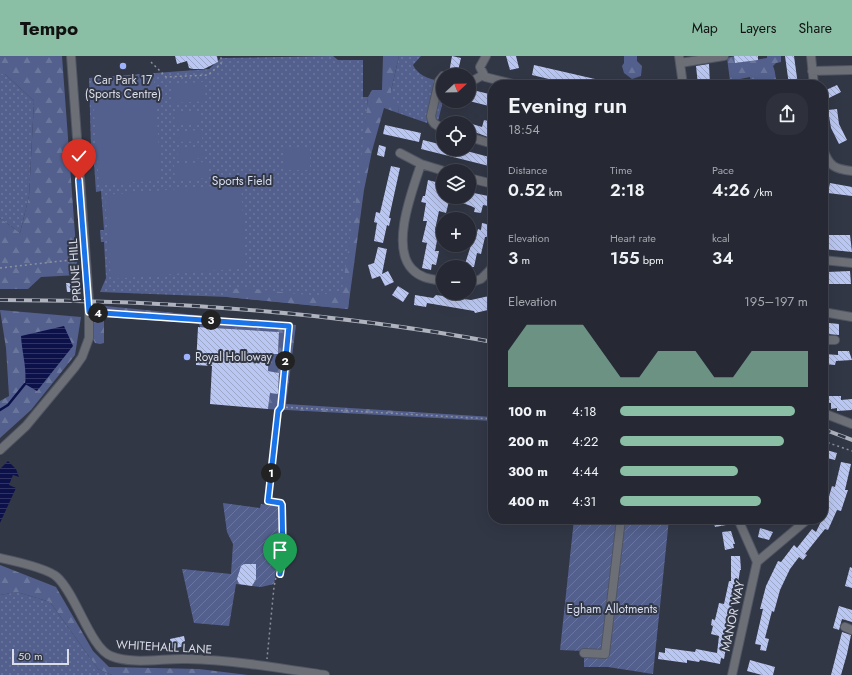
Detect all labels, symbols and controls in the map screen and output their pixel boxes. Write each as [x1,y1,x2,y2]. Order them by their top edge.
text: Tempo [20,15,78,42]
text: Map [692,18,718,38]
text: Layers [740,18,776,38]
text: Share [798,18,832,38]
marker: Car Park 17 (Sports Centre) [118,61,128,71]
north arrow [436,68,476,108]
map controls [436,68,476,300]
place label: Car Park 17 (Sports Centre) [85,71,161,103]
text: Evening run [508,89,627,121]
button: share [766,93,808,135]
button: locate [436,116,476,156]
text: 18:54 [508,120,540,139]
pin [62,139,96,180]
icon: check [68,145,90,167]
text: Distance [508,162,547,178]
text: Time [610,162,632,178]
text: Pace [712,162,734,178]
button: layers [436,164,476,204]
park label: Sports Field [212,172,272,190]
text: 0.52 [508,178,546,202]
text: 2:18 [610,178,645,202]
text: 4:26 [712,178,750,202]
text: km [546,184,562,200]
text: /km [750,184,773,200]
button: + [436,212,476,252]
text: Elevation [508,230,550,246]
text: Heart rate [610,230,656,246]
text: kcal [712,230,730,246]
street label: PRUNE HILL [64,238,86,302]
text: 3 [508,246,518,270]
text: 155 [610,246,639,270]
text: 34 [712,246,733,270]
text: m [518,252,530,268]
text: bpm [639,252,664,268]
button: − [436,260,476,300]
text: Elevation [508,292,557,311]
text: 195–197 m [744,292,808,311]
pin: 4 [88,303,108,323]
text: 4 [94,305,102,321]
pin: 3 [201,310,221,330]
text: 3 [208,312,214,328]
place label: Royal Holloway [195,348,272,366]
pin: 2 [275,351,295,371]
marker: Royal Holloway [182,352,192,362]
text: 2 [281,353,289,369]
text: 100 m [508,402,546,421]
text: 4:18 [572,402,596,421]
text: 200 m [508,432,548,451]
text: 4:22 [572,432,598,451]
text: 300 m [508,462,548,481]
text: 4:44 [572,462,599,481]
pin: 1 [261,463,281,483]
text: 1 [268,465,274,481]
text: 400 m [508,492,549,511]
text: 4:31 [572,492,596,511]
pin [263,533,297,574]
icon: arrive [269,539,291,561]
street label: MANOR WAY [717,579,749,653]
park label: Egham Allotments [567,600,658,618]
street label: WHITEHALL LANE [116,635,212,659]
scale bar [12,647,69,666]
text: 50 m [18,648,43,664]

